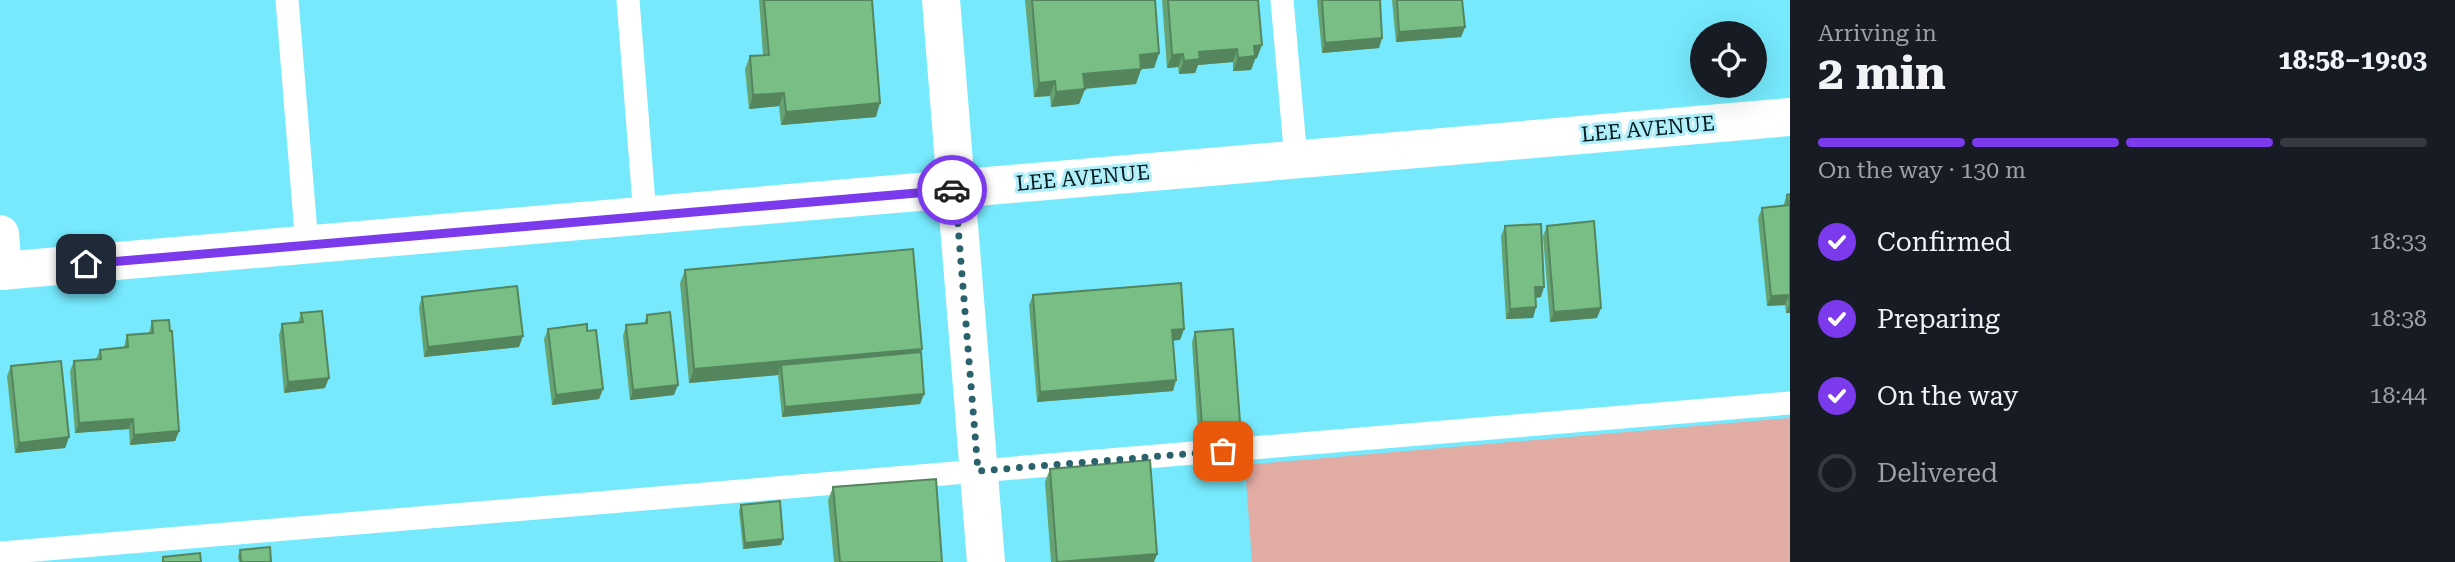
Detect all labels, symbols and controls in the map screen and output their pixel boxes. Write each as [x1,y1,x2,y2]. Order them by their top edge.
text: Arriving in [1818,20,1937,47]
map controls [1690,21,1767,98]
button: locate [1690,21,1767,98]
text: 18:58–19:03 [2278,45,2427,75]
text: 2 min [1818,46,1946,100]
street label: LEE AVENUE [1580,111,1716,147]
courier [917,155,987,225]
text: On the way · 130 m [1818,157,2026,184]
street label: LEE AVENUE [1015,160,1151,196]
icon: car [933,171,971,209]
icon: check [1818,223,1856,261]
text: Confirmed [1877,227,2012,257]
text: 18:33 [2370,228,2427,255]
pin [56,234,116,294]
icon: home [67,245,105,283]
icon: check [1818,300,1856,338]
text: Preparing [1877,304,2000,334]
text: 18:38 [2370,305,2427,332]
icon: check [1818,377,1856,415]
text: On the way [1877,381,2018,411]
text: 18:44 [2370,382,2427,409]
pin [1193,421,1253,481]
icon: bag [1204,432,1242,470]
text: Delivered [1877,458,1998,488]

